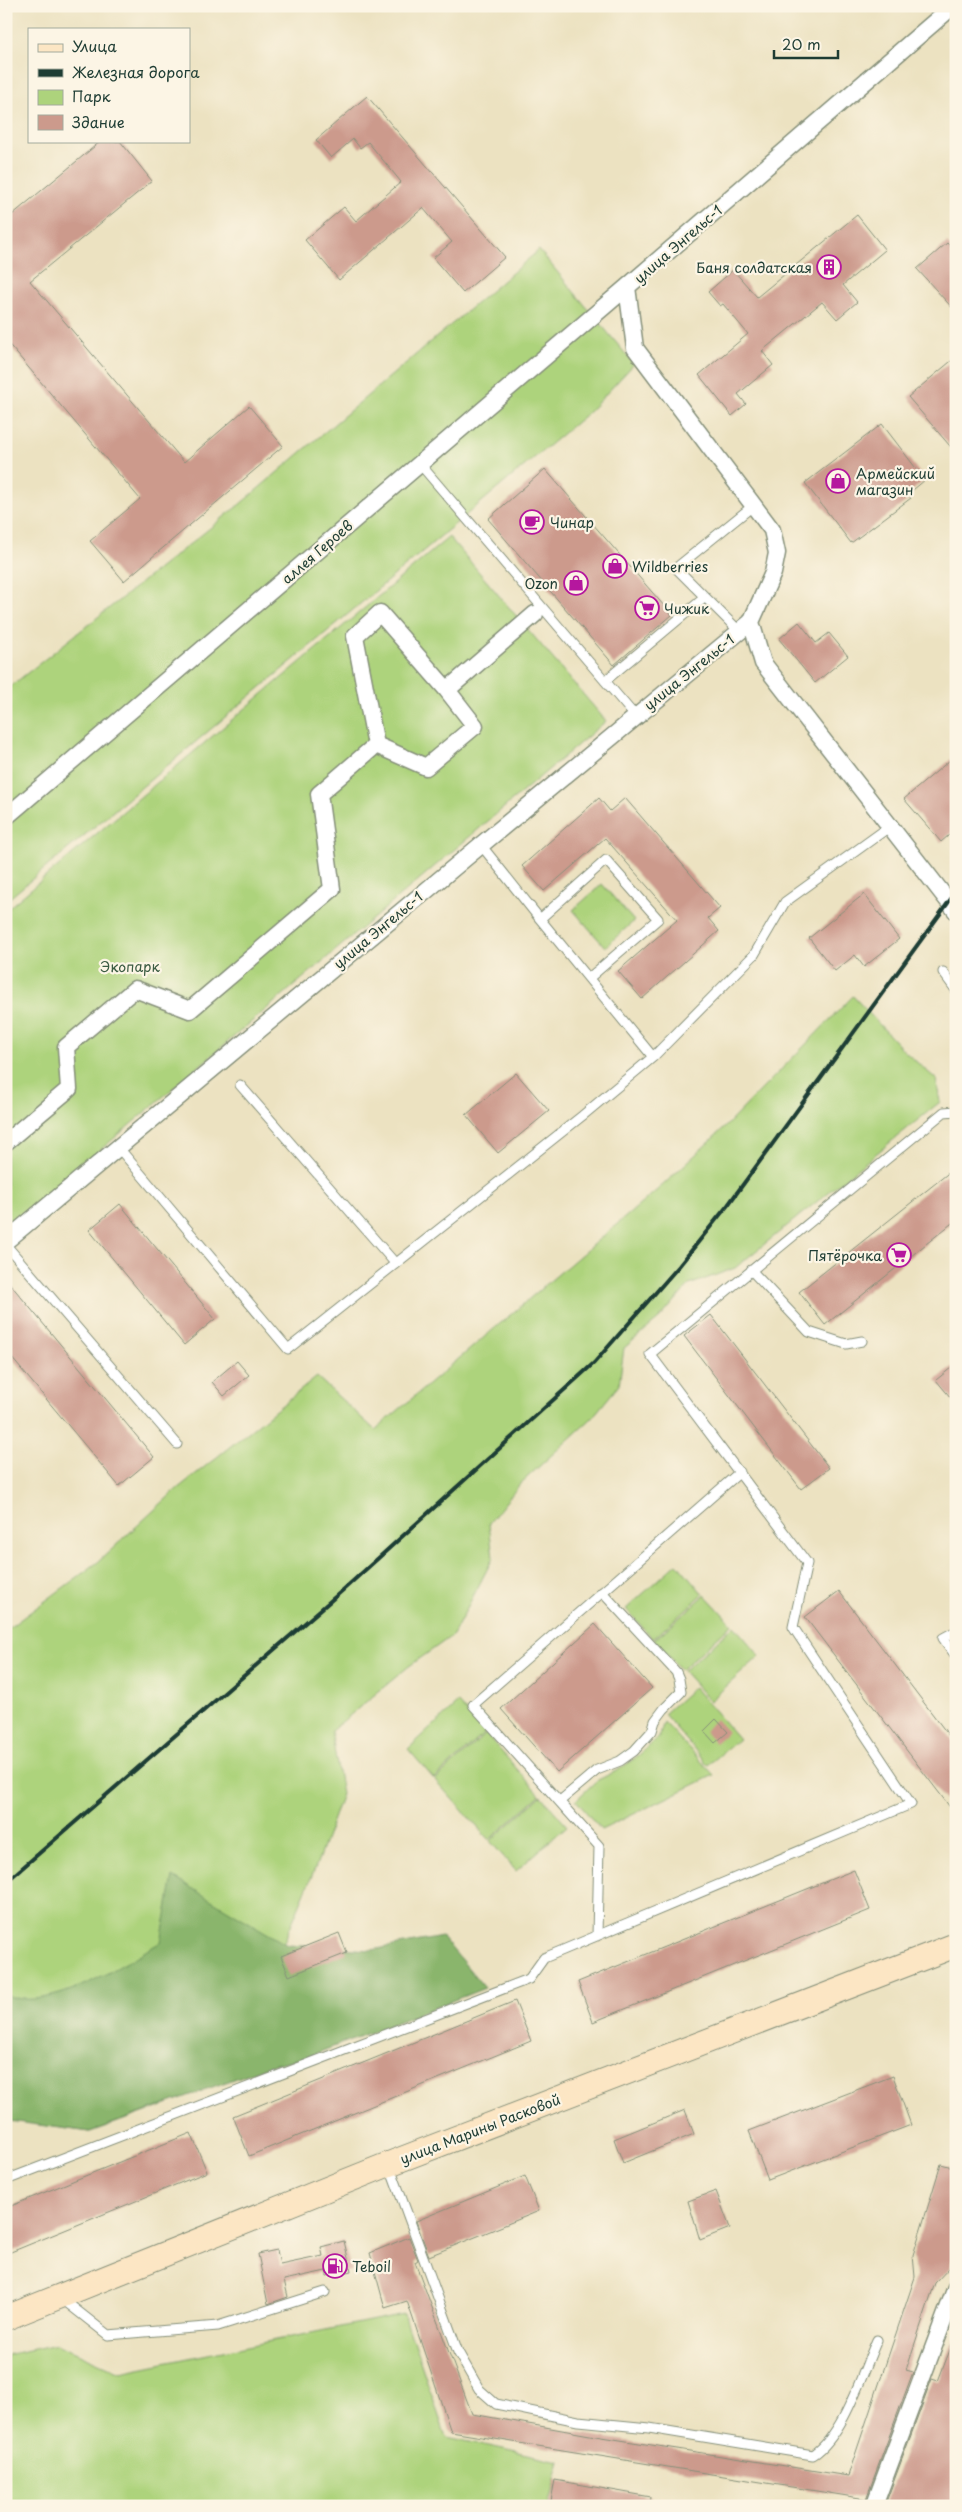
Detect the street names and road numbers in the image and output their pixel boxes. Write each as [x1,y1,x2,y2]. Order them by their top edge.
street label: улица Энгельс-1 [629,200,727,288]
street label: аллея Героев [277,515,357,589]
street label: улица Энгельс-1 [639,629,739,715]
street label: улица Энгельс-1 [329,886,427,974]
street label: улица Марины Расковой [397,2089,563,2169]

